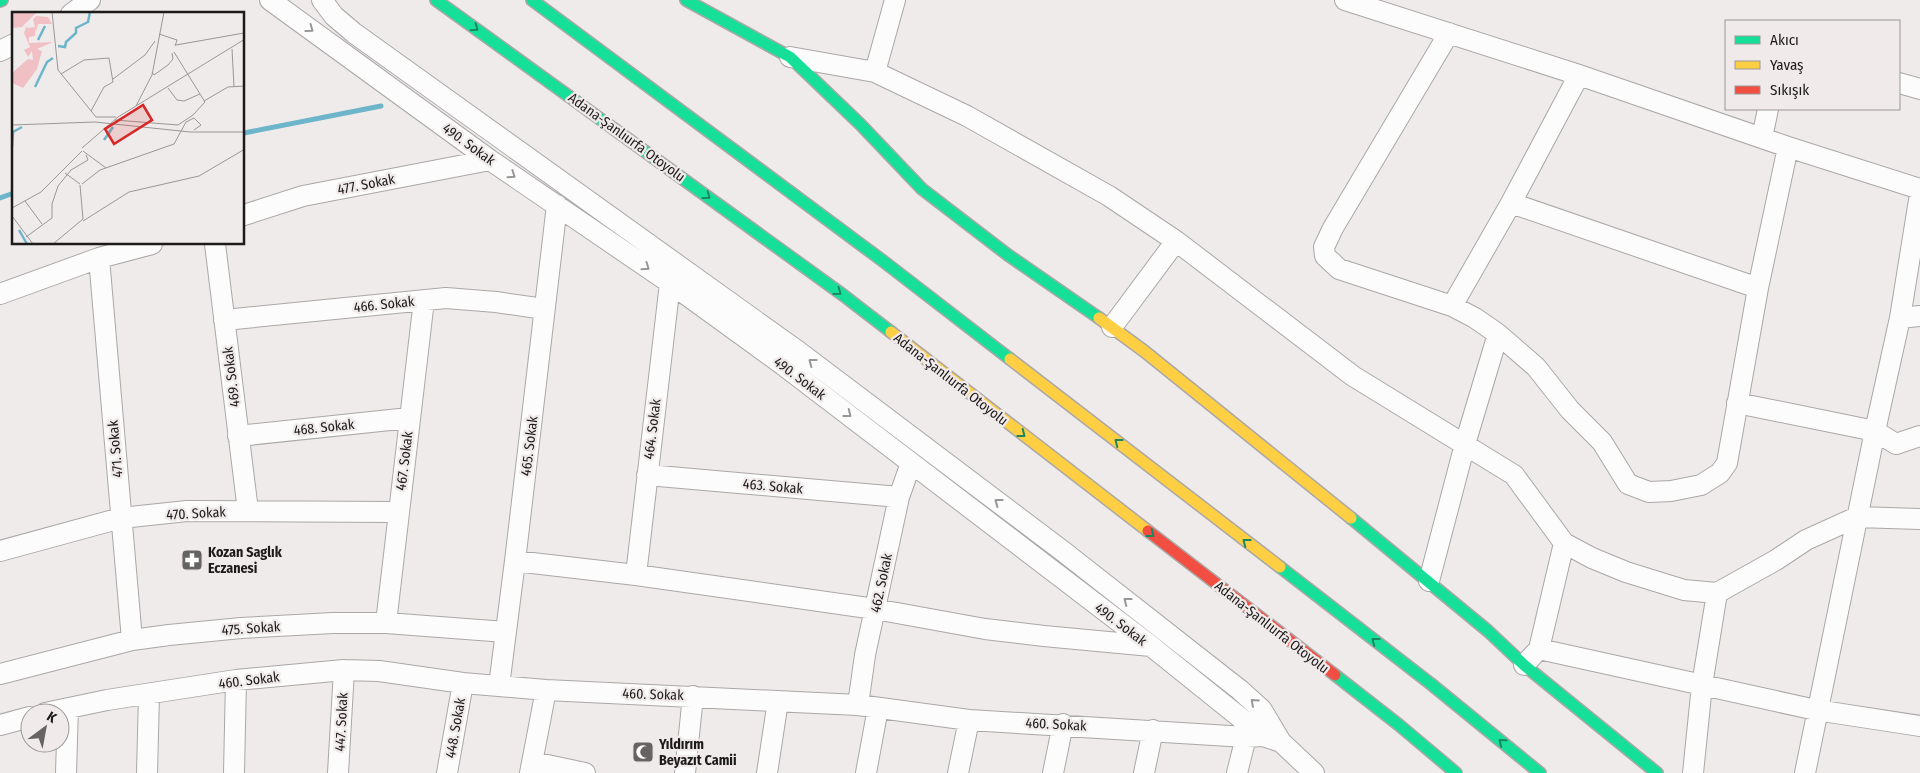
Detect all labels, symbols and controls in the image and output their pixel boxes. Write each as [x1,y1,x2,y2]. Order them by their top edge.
inset map [12,12,245,245]
legend [1725,20,1900,110]
one-way arrow [470,22,479,31]
one-way arrow [304,23,314,32]
text: Akıcı [1770,31,1799,49]
text: Yavaş [1770,56,1804,74]
text: Sıkışık [1770,81,1809,99]
street label: Adana-Şanlıurfa Otoyolu [565,89,688,185]
street label: 490. Sokak [439,120,499,169]
one-way arrow [507,169,516,178]
street label: 477. Sokak [336,171,397,198]
one-way arrow [701,190,711,199]
one-way arrow [641,261,650,270]
one-way arrow [832,286,842,295]
street label: 466. Sokak [353,293,416,316]
street label: Adana-Şanlıurfa Otoyolu [890,330,1011,429]
street label: 469. Sokak [219,345,244,408]
street label: 490. Sokak [770,353,830,404]
one-way arrow [808,359,818,368]
street label: 464. Sokak [640,397,665,460]
one-way arrow [842,409,851,417]
street label: 465. Sokak [517,415,542,477]
street label: 468. Sokak [293,416,356,439]
street label: 471. Sokak [104,419,126,478]
one-way arrow [1016,428,1026,437]
street label: 467. Sokak [392,430,417,492]
one-way arrow [1115,440,1124,448]
street label: 463. Sokak [742,475,804,498]
one-way arrow [995,499,1004,507]
street label: 470. Sokak [166,503,227,524]
one-way arrow [1145,528,1154,536]
one-way arrow [1243,539,1252,547]
place label: Kozan Saglık Eczanesi [208,544,283,577]
pharmacy icon: Kozan Saglık Eczanesi [180,548,204,572]
street label: 462. Sokak [867,552,896,614]
street label: Adana-Şanlıurfa Otoyolu [1211,578,1332,677]
one-way arrow [1124,598,1133,606]
street label: 490. Sokak [1091,599,1151,650]
street label: 475. Sokak [221,618,281,639]
one-way arrow [1372,639,1381,647]
street label: 460. Sokak [218,668,281,693]
street label: 460. Sokak [622,685,684,704]
street label: 447. Sokak [331,692,352,752]
street label: 448. Sokak [442,696,469,760]
one-way arrow [1250,699,1259,708]
north arrow [20,703,70,753]
text: K [44,708,60,727]
street label: 460. Sokak [1025,714,1087,735]
place label: Yıldırım Beyazıt Camii [658,736,737,769]
mosque icon: Yıldırım Beyazıt Camii [631,740,655,764]
one-way arrow [1499,740,1508,748]

